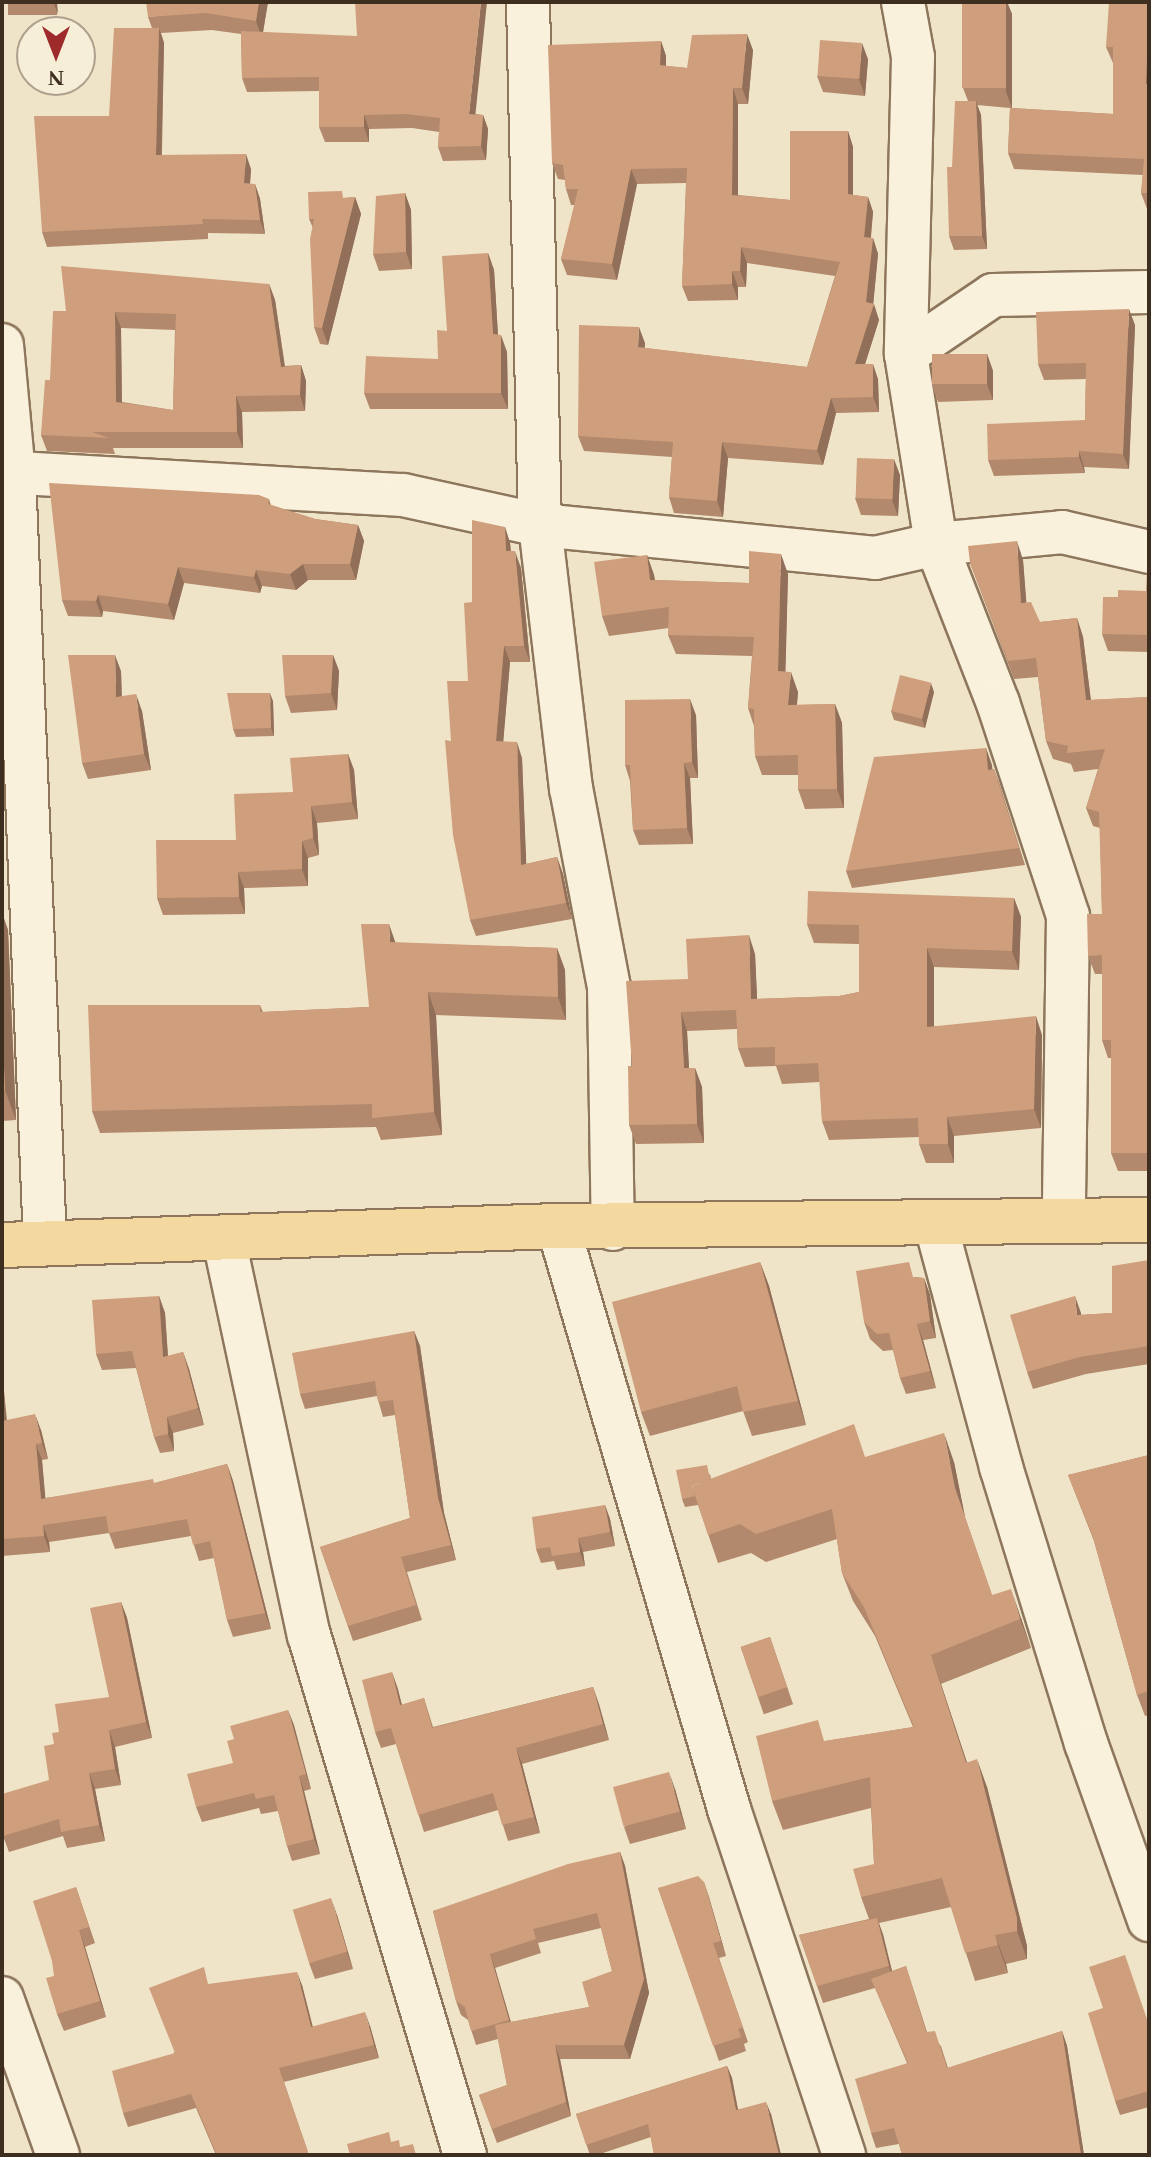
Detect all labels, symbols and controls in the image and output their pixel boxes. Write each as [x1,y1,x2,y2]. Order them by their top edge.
north arrow [16,16,96,96]
text: N [48,66,64,91]

